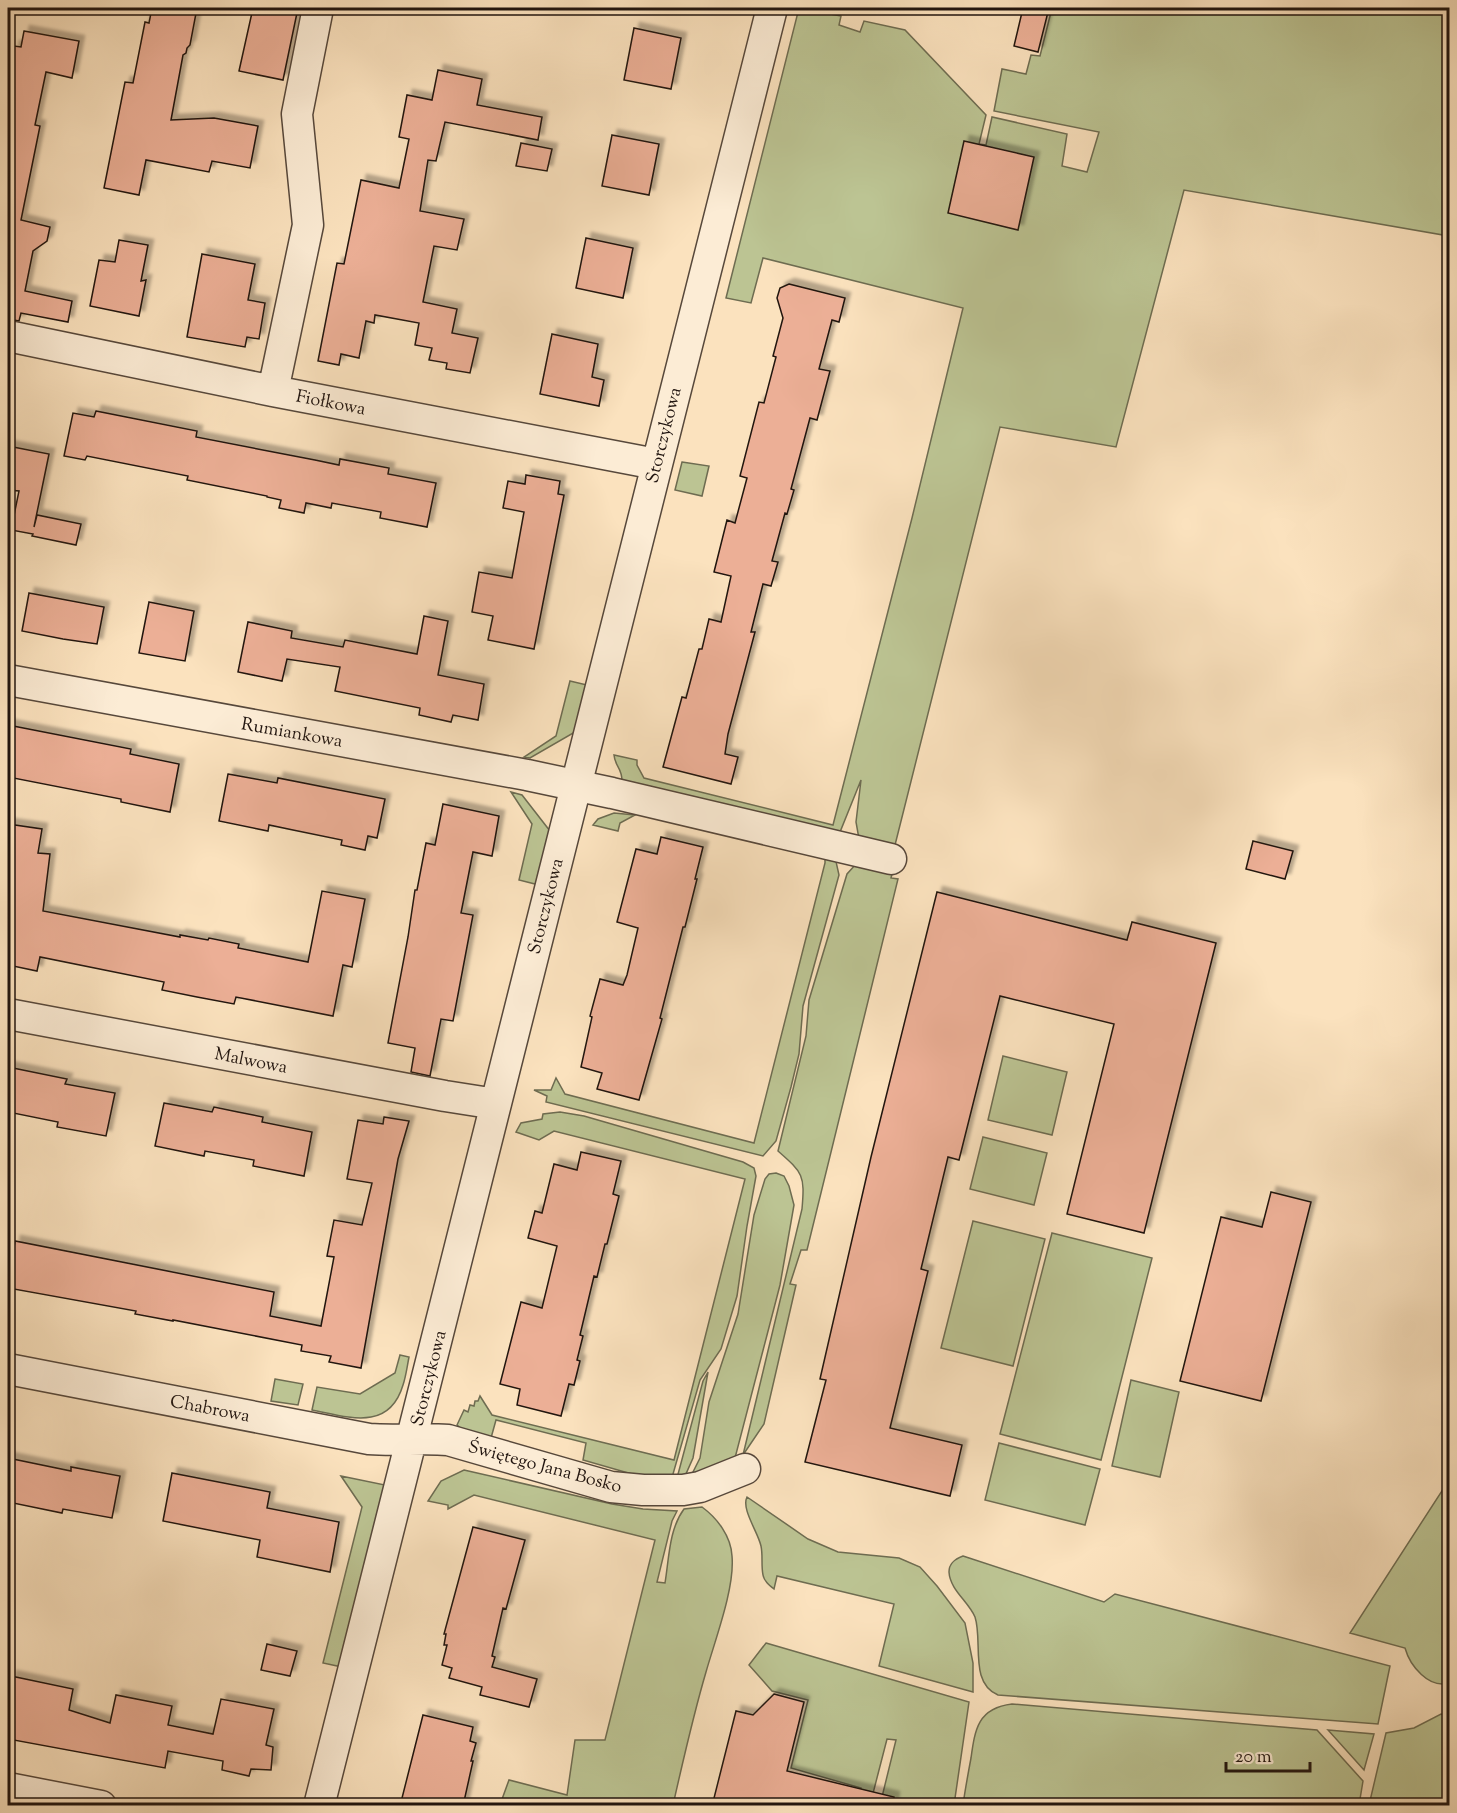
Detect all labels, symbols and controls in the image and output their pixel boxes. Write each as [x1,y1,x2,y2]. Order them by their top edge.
street label: Fiołkowa [294,384,368,423]
street label: Storczykowa [640,385,689,486]
street label: Rumiankowa [239,712,344,756]
street label: Storczykowa [522,856,571,957]
street label: Malwowa [212,1042,289,1082]
street label: Storczykowa [405,1328,454,1429]
street label: Chabrowa [167,1389,252,1430]
street label: Świętego Jana Bosko [465,1434,625,1501]
scale bar [1226,1735,1310,1773]
text: 20 m [1235,1745,1272,1771]

